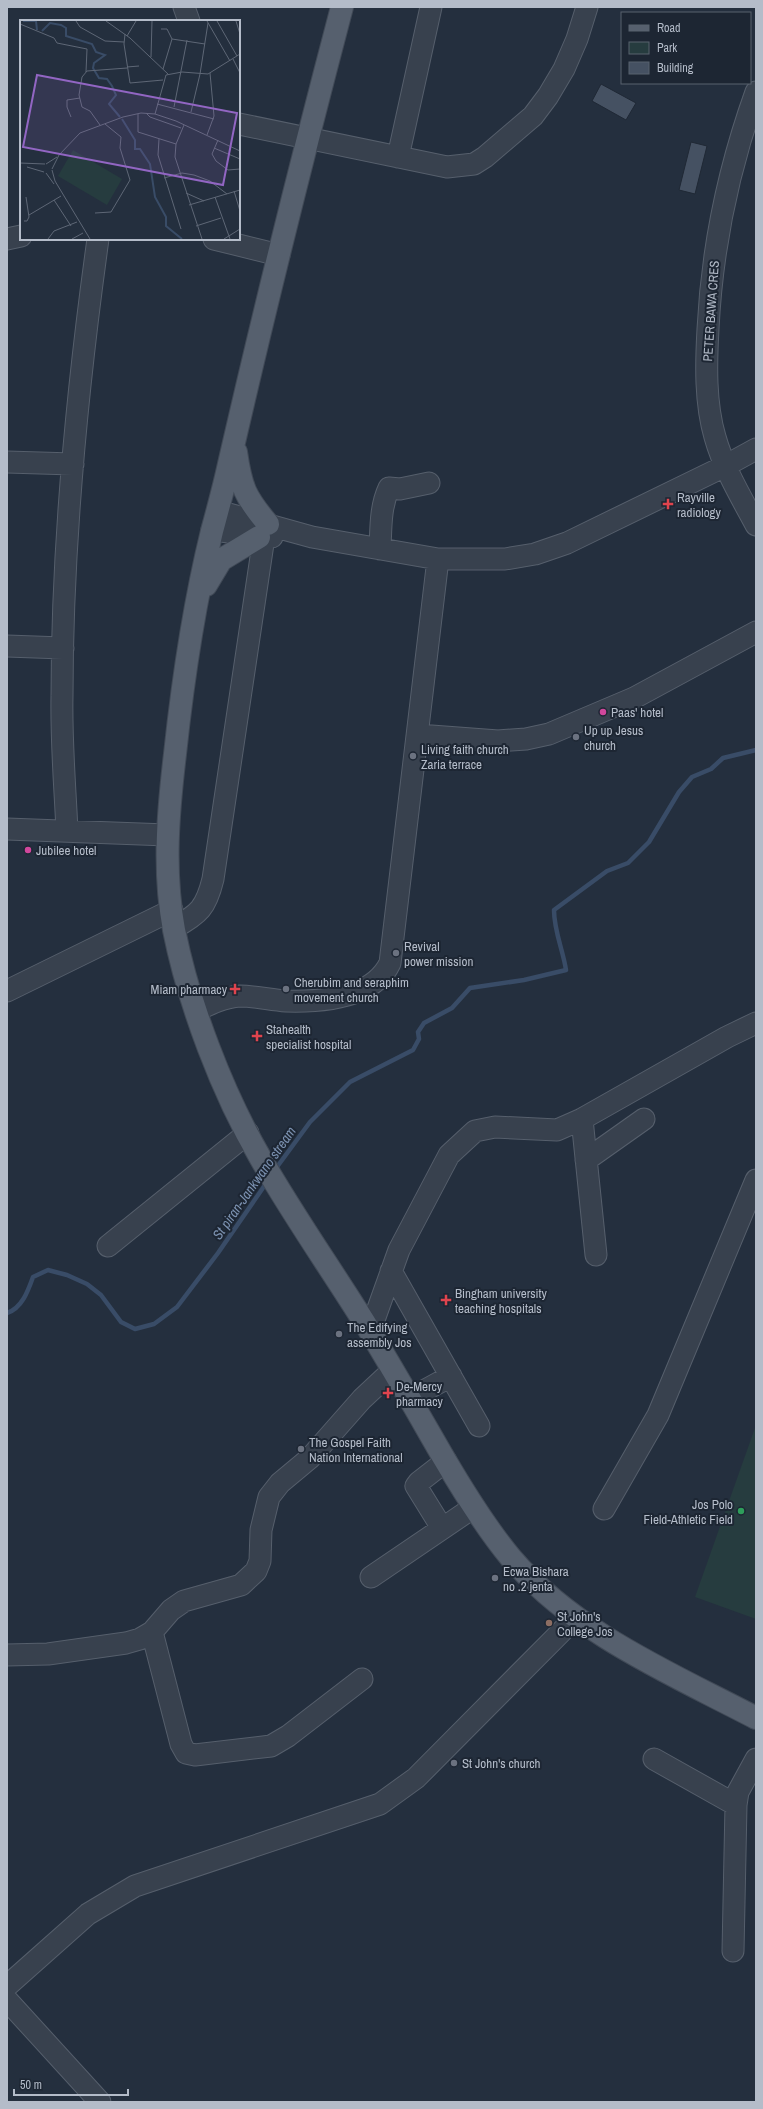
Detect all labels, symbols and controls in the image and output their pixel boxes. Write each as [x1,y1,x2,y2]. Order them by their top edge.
legend [621,12,751,84]
inset map [20,20,240,240]
text: Road [657,20,681,36]
text: Park [657,40,677,56]
text: Building [657,60,694,76]
street label: PETER BAWA CRES [699,260,723,362]
place label: Rayville radiology [677,489,722,521]
marker: Rayville radiology [662,498,674,510]
place label: Paas' hotel [611,704,663,721]
marker: Paas' hotel [598,707,608,717]
place label: Up up Jesus church [584,722,643,754]
marker: Up up Jesus church [571,732,581,742]
place label: Living faith church Zaria terrace [421,741,509,773]
marker: Living faith church Zaria terrace [408,751,418,761]
place label: Jubilee hotel [36,842,96,859]
marker: Jubilee hotel [23,845,33,855]
place label: Revival power mission [404,938,473,970]
marker: Revival power mission [391,948,401,958]
place label: Cherubim and seraphim movement church [294,974,409,1006]
place label: Miam pharmacy [151,981,228,998]
marker: Miam pharmacy [230,984,240,994]
marker: Cherubim and seraphim movement church [281,984,291,994]
place label: Stahealth specialist hospital [266,1021,351,1053]
marker: Stahealth specialist hospital [251,1030,263,1042]
water label: St piran-Jankwano stream [208,1123,300,1243]
place label: Bingham university teaching hospitals [455,1285,548,1317]
marker: Bingham university teaching hospitals [440,1294,452,1306]
place label: The Edifying assembly Jos [347,1319,412,1351]
marker: The Edifying assembly Jos [334,1329,344,1339]
place label: De-Mercy pharmacy [396,1378,443,1410]
marker: De-Mercy pharmacy [383,1388,393,1398]
place label: The Gospel Faith Nation International [309,1434,403,1466]
marker: The Gospel Faith Nation International [296,1444,306,1454]
place label: Jos Polo Field-Athletic Field [644,1496,733,1528]
marker: Jos Polo Field-Athletic Field [736,1506,746,1516]
place label: Ecwa Bishara no .2 jenta [503,1563,569,1595]
marker: Ecwa Bishara no .2 jenta [490,1573,500,1583]
place label: St John's College Jos [557,1608,613,1640]
marker: St John's College Jos [544,1618,554,1628]
place label: St John's church [462,1755,541,1772]
marker: St John's church [449,1758,459,1768]
scale bar [14,2071,128,2097]
text: 50 m [20,2077,42,2093]

